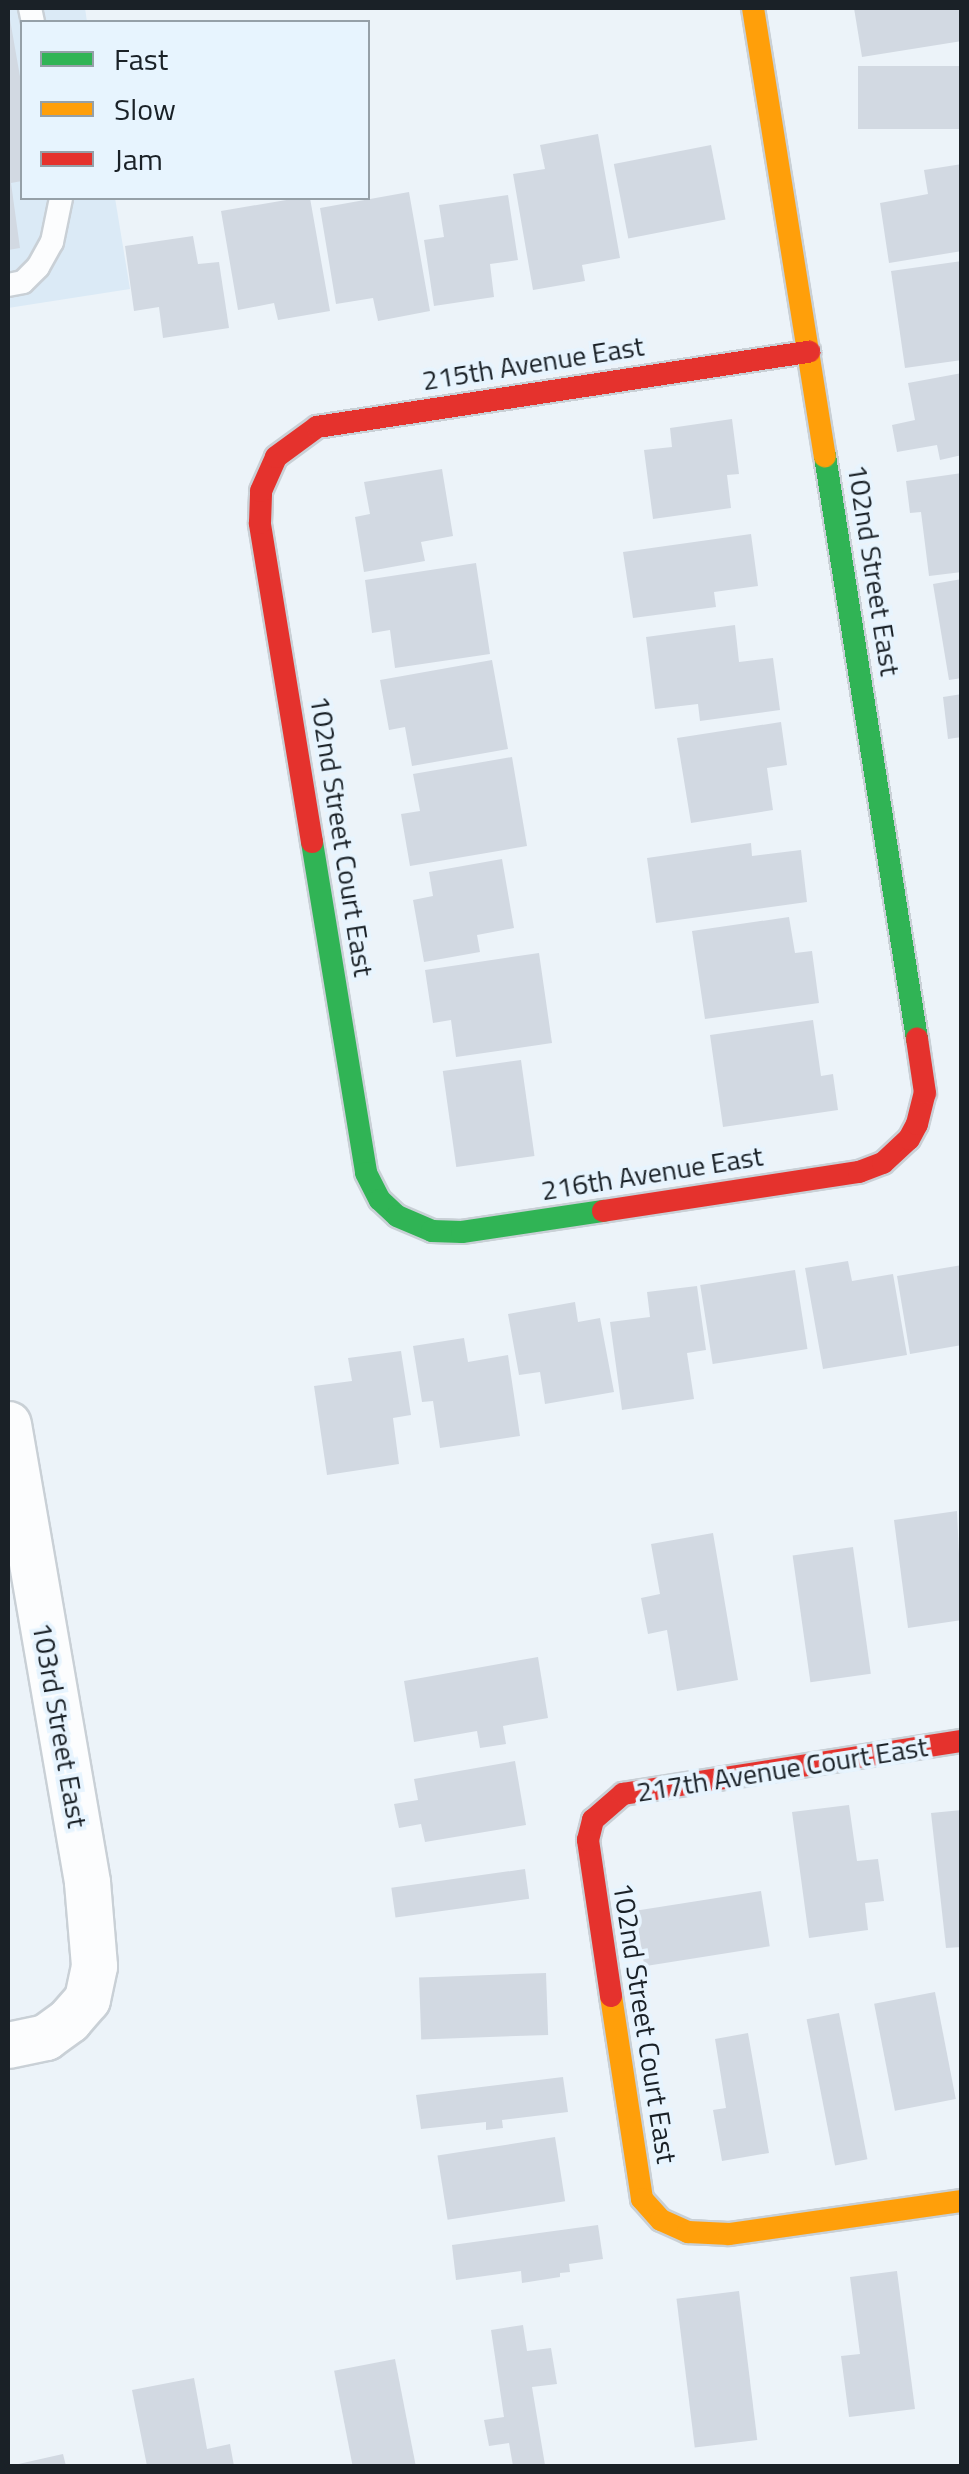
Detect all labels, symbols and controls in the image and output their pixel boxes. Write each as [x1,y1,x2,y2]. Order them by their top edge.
legend [20,20,370,200]
text: Fast [114,36,168,82]
text: Slow [114,86,176,132]
text: Jam [114,136,163,182]
street label: 215th Avenue East [420,329,646,397]
street label: 102nd Street East [841,462,907,678]
street label: 102nd Street Court East [303,693,381,979]
street label: 216th Avenue East [539,1139,765,1207]
street label: 103rd Street East [25,1620,95,1830]
street label: 217th Avenue Court East [634,1729,930,1809]
street label: 102nd Street Court East [606,1880,684,2166]

